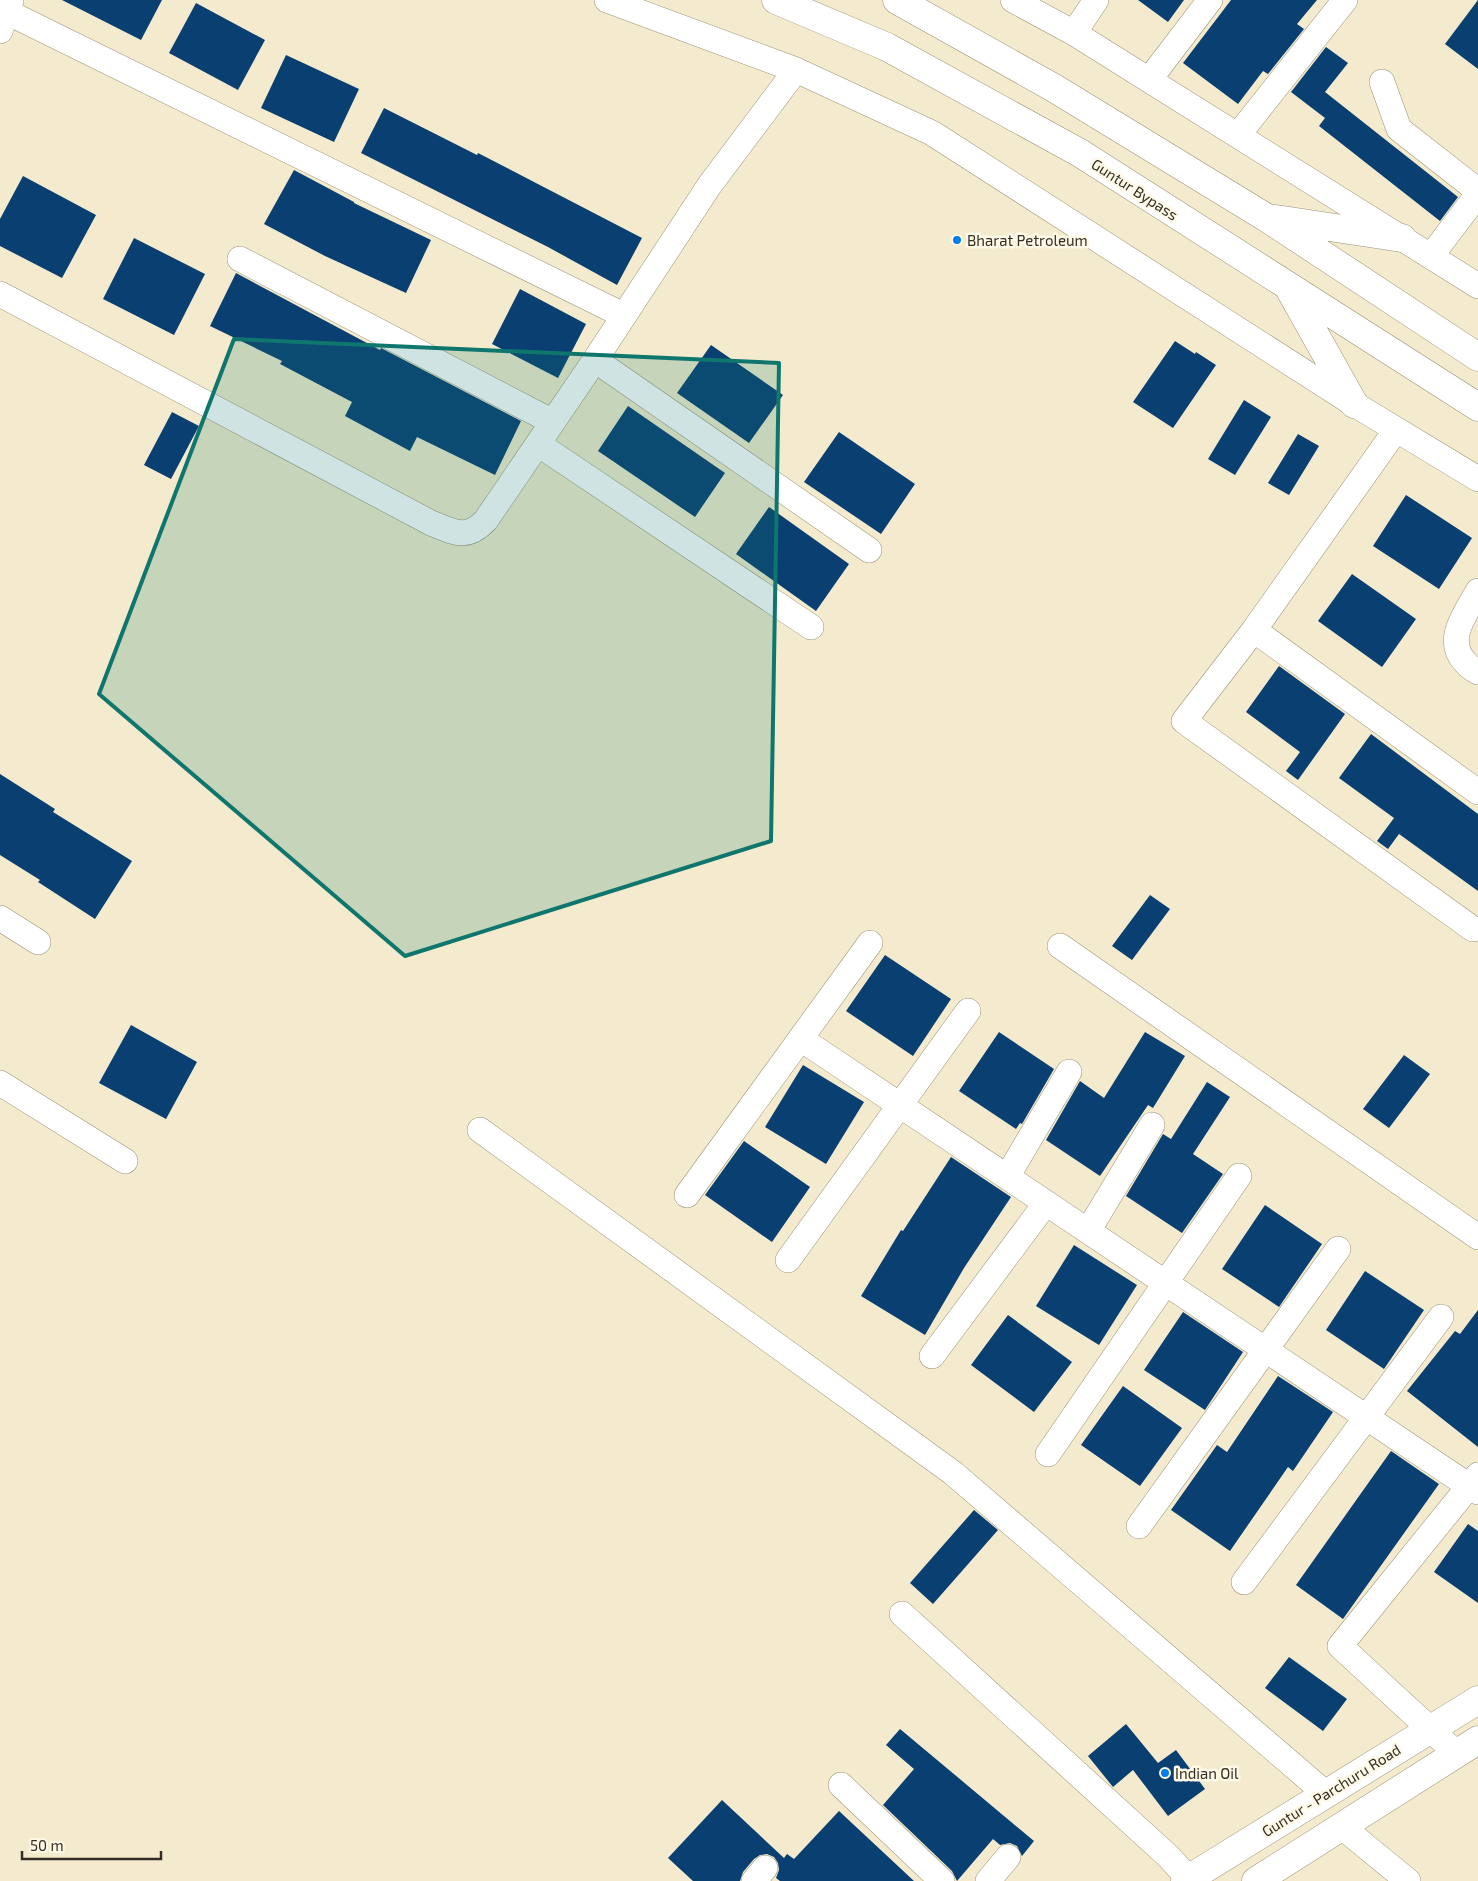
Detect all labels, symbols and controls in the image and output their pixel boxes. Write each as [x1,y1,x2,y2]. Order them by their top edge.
street label: Guntur Bypass [1088,154,1182,224]
place label: Bharat Petroleum [967,231,1088,249]
marker: Bharat Petroleum [951,234,963,246]
street label: Guntur - Parchuru Road [1258,1740,1404,1840]
place label: Indian Oil [1175,1764,1239,1782]
marker: Indian Oil [1159,1767,1171,1779]
scale bar [22,1828,161,1860]
text: 50 m [30,1836,64,1854]

